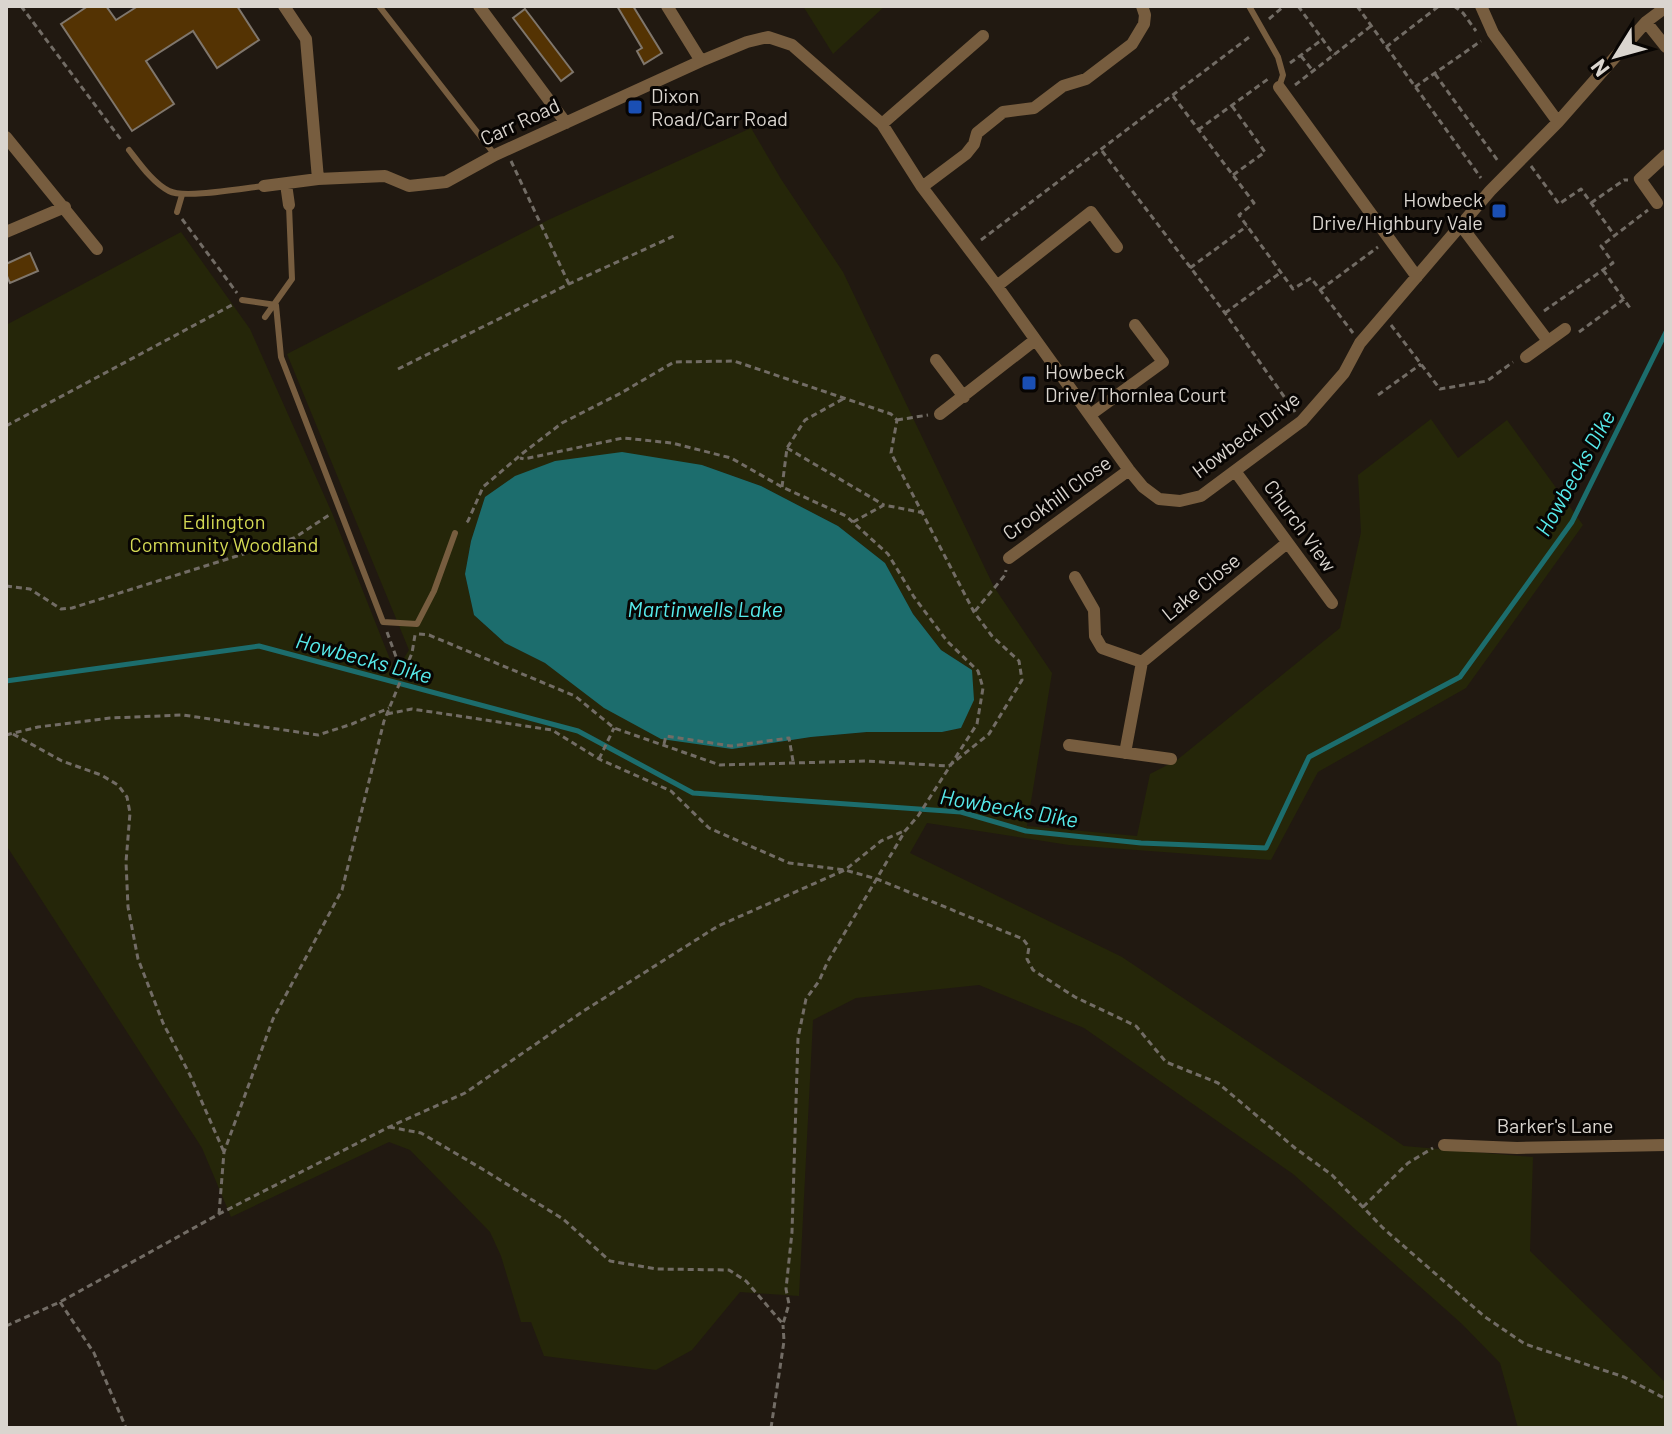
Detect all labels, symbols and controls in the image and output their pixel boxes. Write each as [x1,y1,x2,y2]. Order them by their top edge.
north arrow [1576,16,1656,96]
text: N [1584,55,1614,82]
place label: Dixon Road/Carr Road [651,83,788,130]
street label: Carr Road [476,92,563,150]
marker: Dixon Road/Carr Road [626,98,644,116]
place label: Howbeck Drive/Highbury Vale [1312,187,1483,234]
marker: Howbeck Drive/Highbury Vale [1490,202,1508,220]
place label: Howbeck Drive/Thornlea Court [1045,359,1227,406]
marker: Howbeck Drive/Thornlea Court [1020,374,1038,392]
street label: Howbeck Drive [1187,386,1304,482]
water label: Howbecks Dike [1529,405,1619,540]
street label: Crookhill Close [998,450,1115,545]
street label: Church View [1259,475,1342,576]
park label: Edlington Community Woodland [130,509,318,556]
street label: Lake Close [1156,547,1244,625]
water label: Martinwells Lake [627,595,783,621]
water label: Howbecks Dike [293,626,435,688]
water label: Howbecks Dike [938,782,1080,832]
street label: Barker's Lane [1497,1113,1613,1137]

